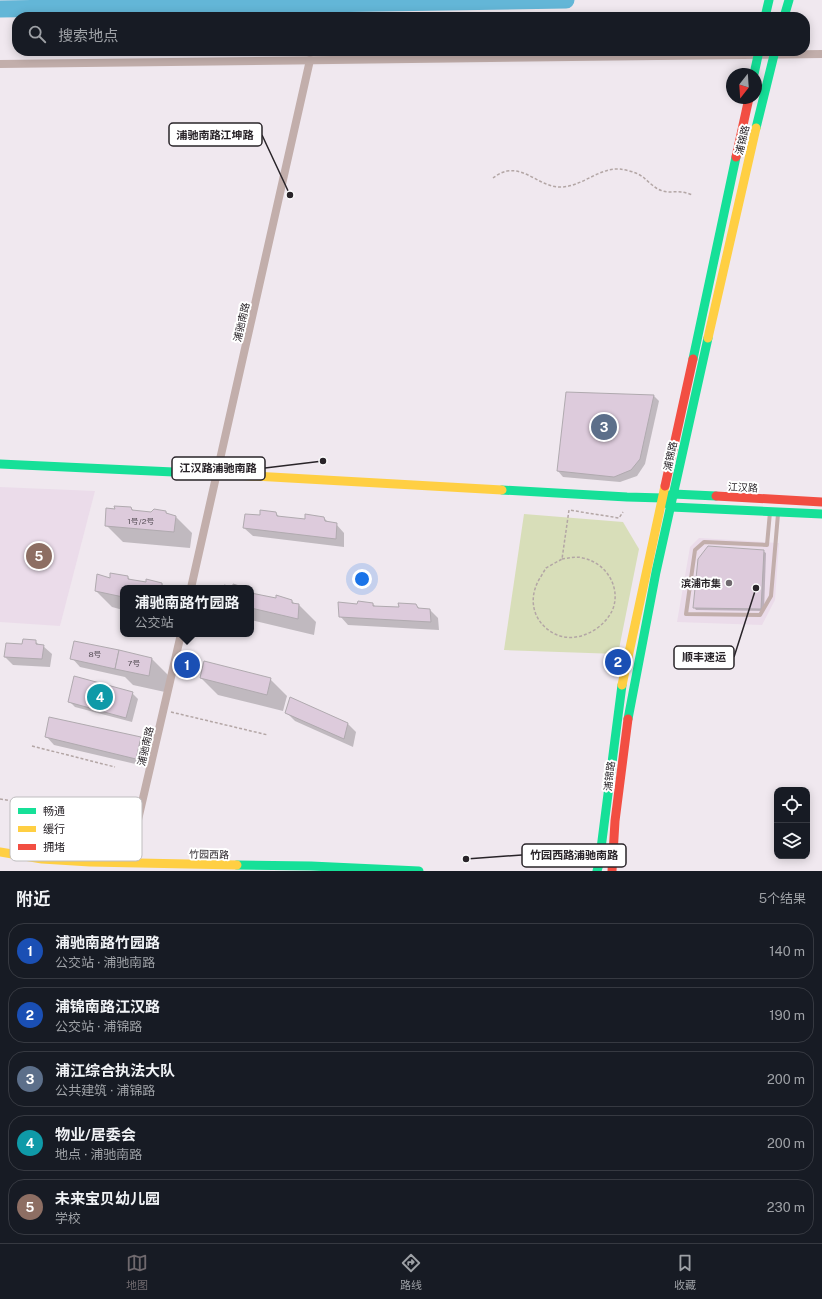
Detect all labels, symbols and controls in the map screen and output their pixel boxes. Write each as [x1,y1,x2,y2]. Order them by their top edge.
search box [12,12,810,56]
icon: search [26,23,48,45]
text: 搜索地点 [58,27,118,44]
north arrow [726,68,762,104]
callout: 浦驰南路江坤路 [169,123,262,146]
street label: 浦锦路 [733,124,751,156]
text: 浦驰南路江坤路 [177,129,254,141]
street label: 浦驰南路 [231,301,251,343]
pin: 3 [591,412,617,442]
street label: 浦锦路 [661,440,679,472]
callout: 江汉路浦驰南路 [172,457,265,480]
text: 江汉路浦驰南路 [180,462,257,474]
street label: 江汉路 [728,480,758,494]
house number: 1号/2号 [128,516,154,526]
pin: 5 [26,541,52,571]
your location [352,569,372,589]
place label: 滨浦市集 [681,577,721,589]
marker: 滨浦市集 [724,578,734,588]
popup [120,585,254,637]
text: 浦驰南路竹园路 [134,594,240,611]
text: 公交站 [134,615,174,630]
callout: 顺丰速运 [674,646,734,669]
pin: 2 [605,647,631,677]
house number: 8号 [88,649,102,659]
pin: 1 [174,650,200,680]
text: 顺丰速运 [682,651,726,663]
house number: 7号 [128,658,140,668]
pin: 4 [87,682,113,712]
street label: 浦驰南路 [135,725,155,767]
street label: 浦锦路 [601,760,617,792]
map controls [774,787,810,859]
button: locate [774,787,810,823]
legend [10,797,142,861]
text: 畅通 [43,805,65,817]
text: 缓行 [43,823,65,835]
button: layers [774,823,810,859]
text: 拥堵 [43,841,65,853]
callout: 竹园西路浦驰南路 [522,844,626,867]
street label: 竹园西路 [189,848,229,860]
text: 竹园西路浦驰南路 [530,849,619,861]
text: 附近 [16,889,50,909]
text: 5个结果 [759,891,806,906]
text: 浦驰南路竹园路 [55,934,160,951]
text: 1 [27,944,33,959]
text: 140 m [769,944,805,959]
text: 公交站 · 浦驰南路 [55,955,155,970]
text: 浦锦南路江汉路 [55,998,160,1015]
text: 2 [26,1008,34,1023]
text: 190 m [769,1008,805,1023]
text: 公交站 · 浦锦路 [55,1019,142,1034]
text: 浦江综合执法大队 [55,1062,175,1079]
text: 3 [26,1072,34,1087]
text: 200 m [767,1072,805,1087]
text: 公共建筑 · 浦锦路 [55,1083,155,1098]
text: 物业/居委会 [55,1126,136,1143]
text: 4 [26,1136,34,1151]
text: 200 m [767,1136,805,1151]
text: 地点 · 浦驰南路 [55,1147,142,1162]
text: 未来宝贝幼儿园 [55,1190,160,1207]
text: 5 [26,1200,34,1215]
text: 230 m [767,1200,805,1215]
text: 学校 [55,1211,81,1226]
tab: 地图 [126,1252,148,1292]
tab: 路线 [400,1252,422,1292]
tab: 收藏 [674,1252,696,1292]

